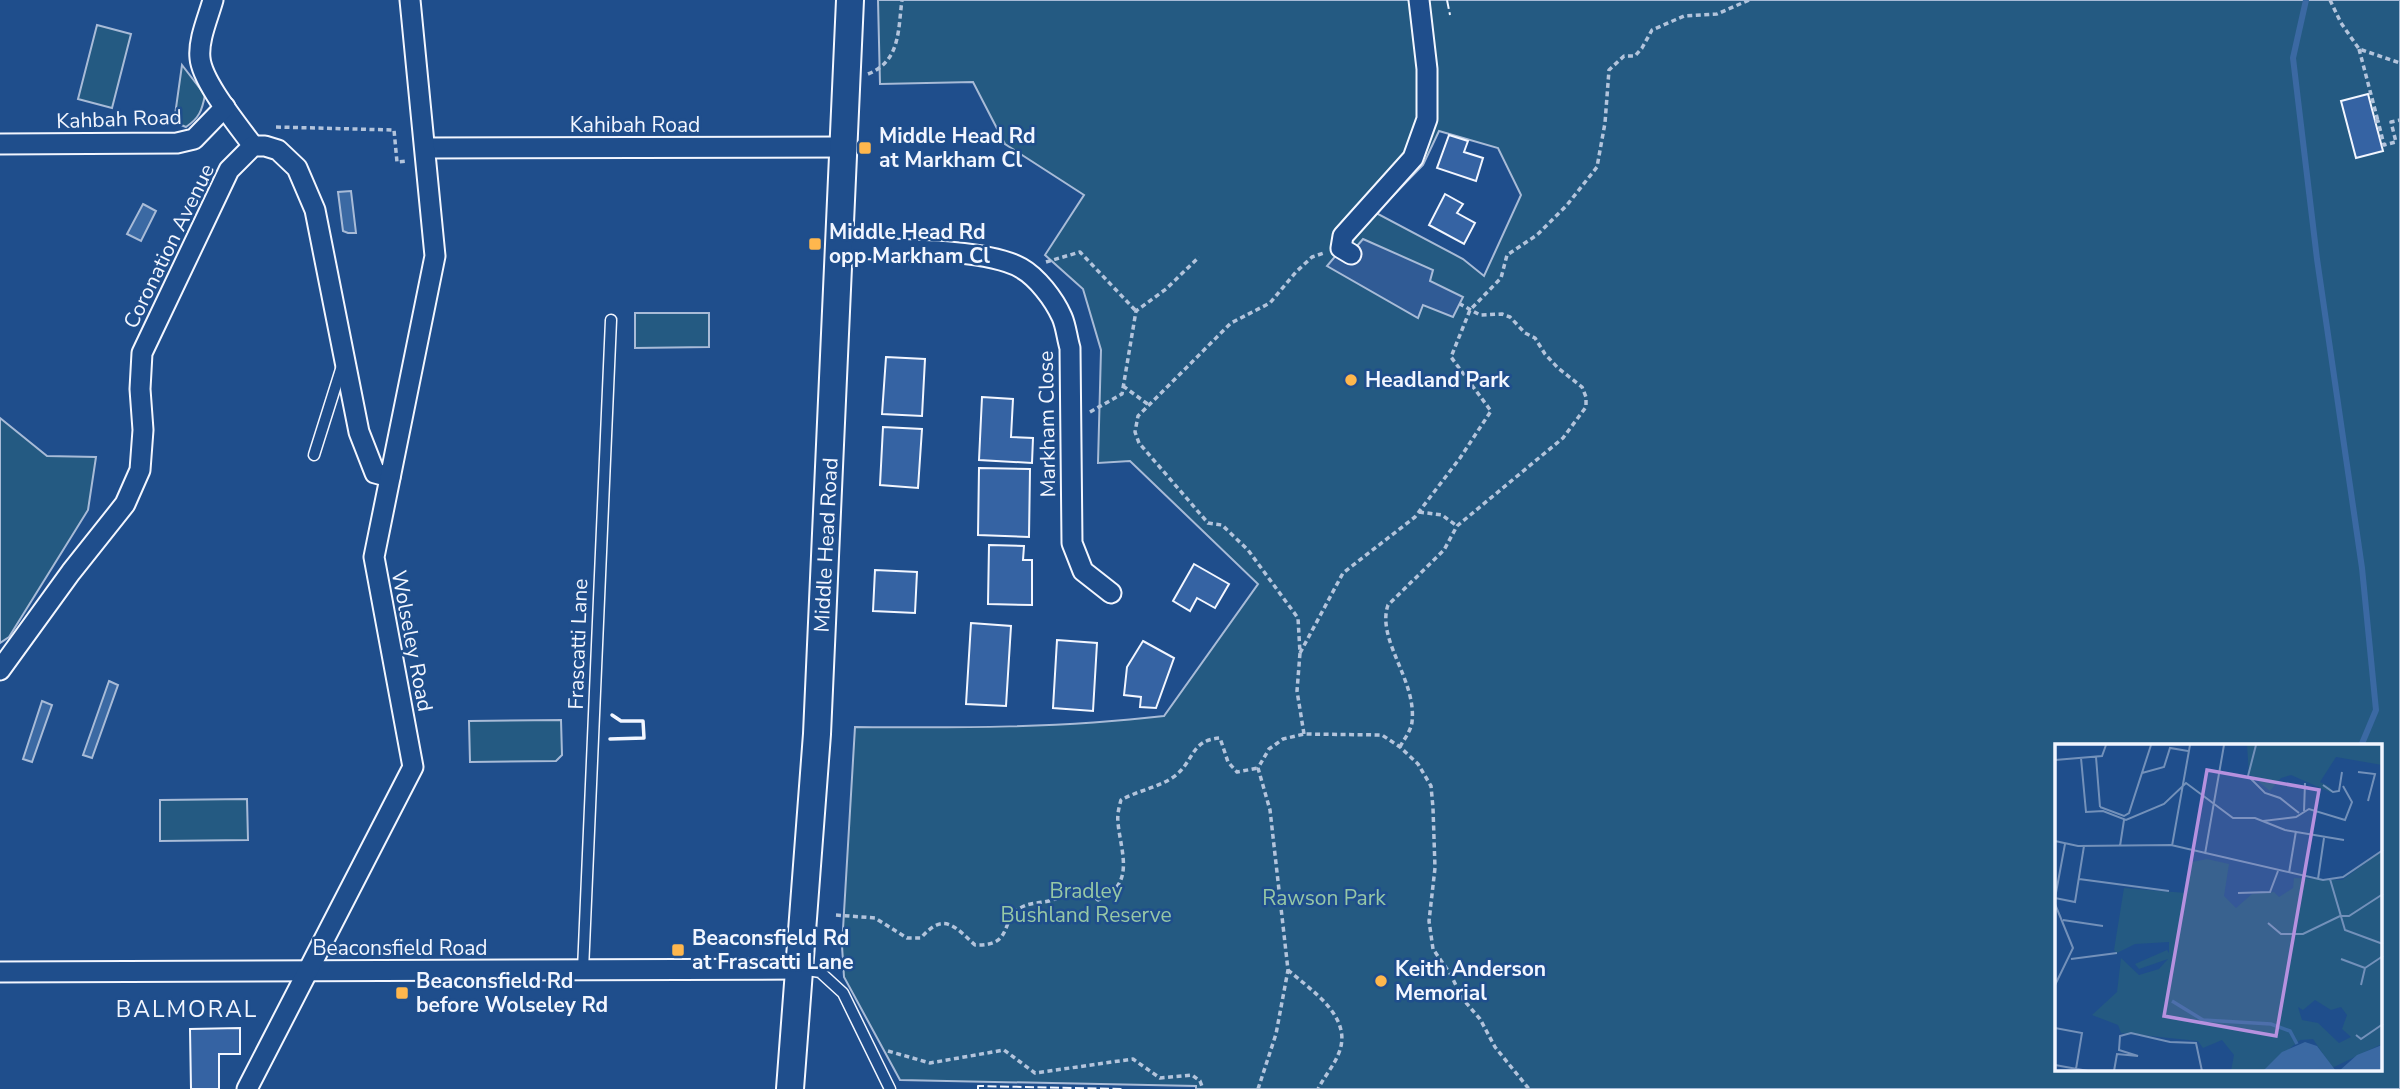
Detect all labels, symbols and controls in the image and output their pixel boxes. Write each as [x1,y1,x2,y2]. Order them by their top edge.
street label: Kahbah Road [56,103,182,135]
street label: Kahibah Road [570,111,700,139]
place label: Middle Head Rd at Markham Cl [879,122,1036,174]
marker: Middle Head Rd at Markham Cl [857,140,873,156]
street label: Coronation Avenue [117,159,221,333]
place label: Middle Head Rd opp Markham Cl [829,218,990,270]
marker: Middle Head Rd opp Markham Cl [807,236,823,252]
street label: Markham Close [1032,350,1062,498]
place label: Headland Park [1365,366,1510,394]
marker: Headland Park [1343,372,1359,388]
street label: Middle Head Road [807,457,845,633]
street label: Wolseley Road [385,568,439,714]
street label: Frascatti Lane [562,578,594,710]
inset map [2055,744,2382,1072]
park label: Bradley Bushland Reserve [1000,877,1172,929]
park label: Rawson Park [1262,884,1386,912]
place label: Beaconsfield Rd at Frascatti Lane [692,924,854,976]
street label: Beaconsfield Road [312,934,488,962]
marker: Beaconsfield Rd at Frascatti Lane [670,942,686,958]
place label: Keith Anderson Memorial [1395,955,1546,1007]
place label: Beaconsfield Rd before Wolseley Rd [416,967,608,1019]
marker: Keith Anderson Memorial [1373,973,1389,989]
marker: Beaconsfield Rd before Wolseley Rd [394,985,410,1001]
district label: BALMORAL [116,994,258,1025]

